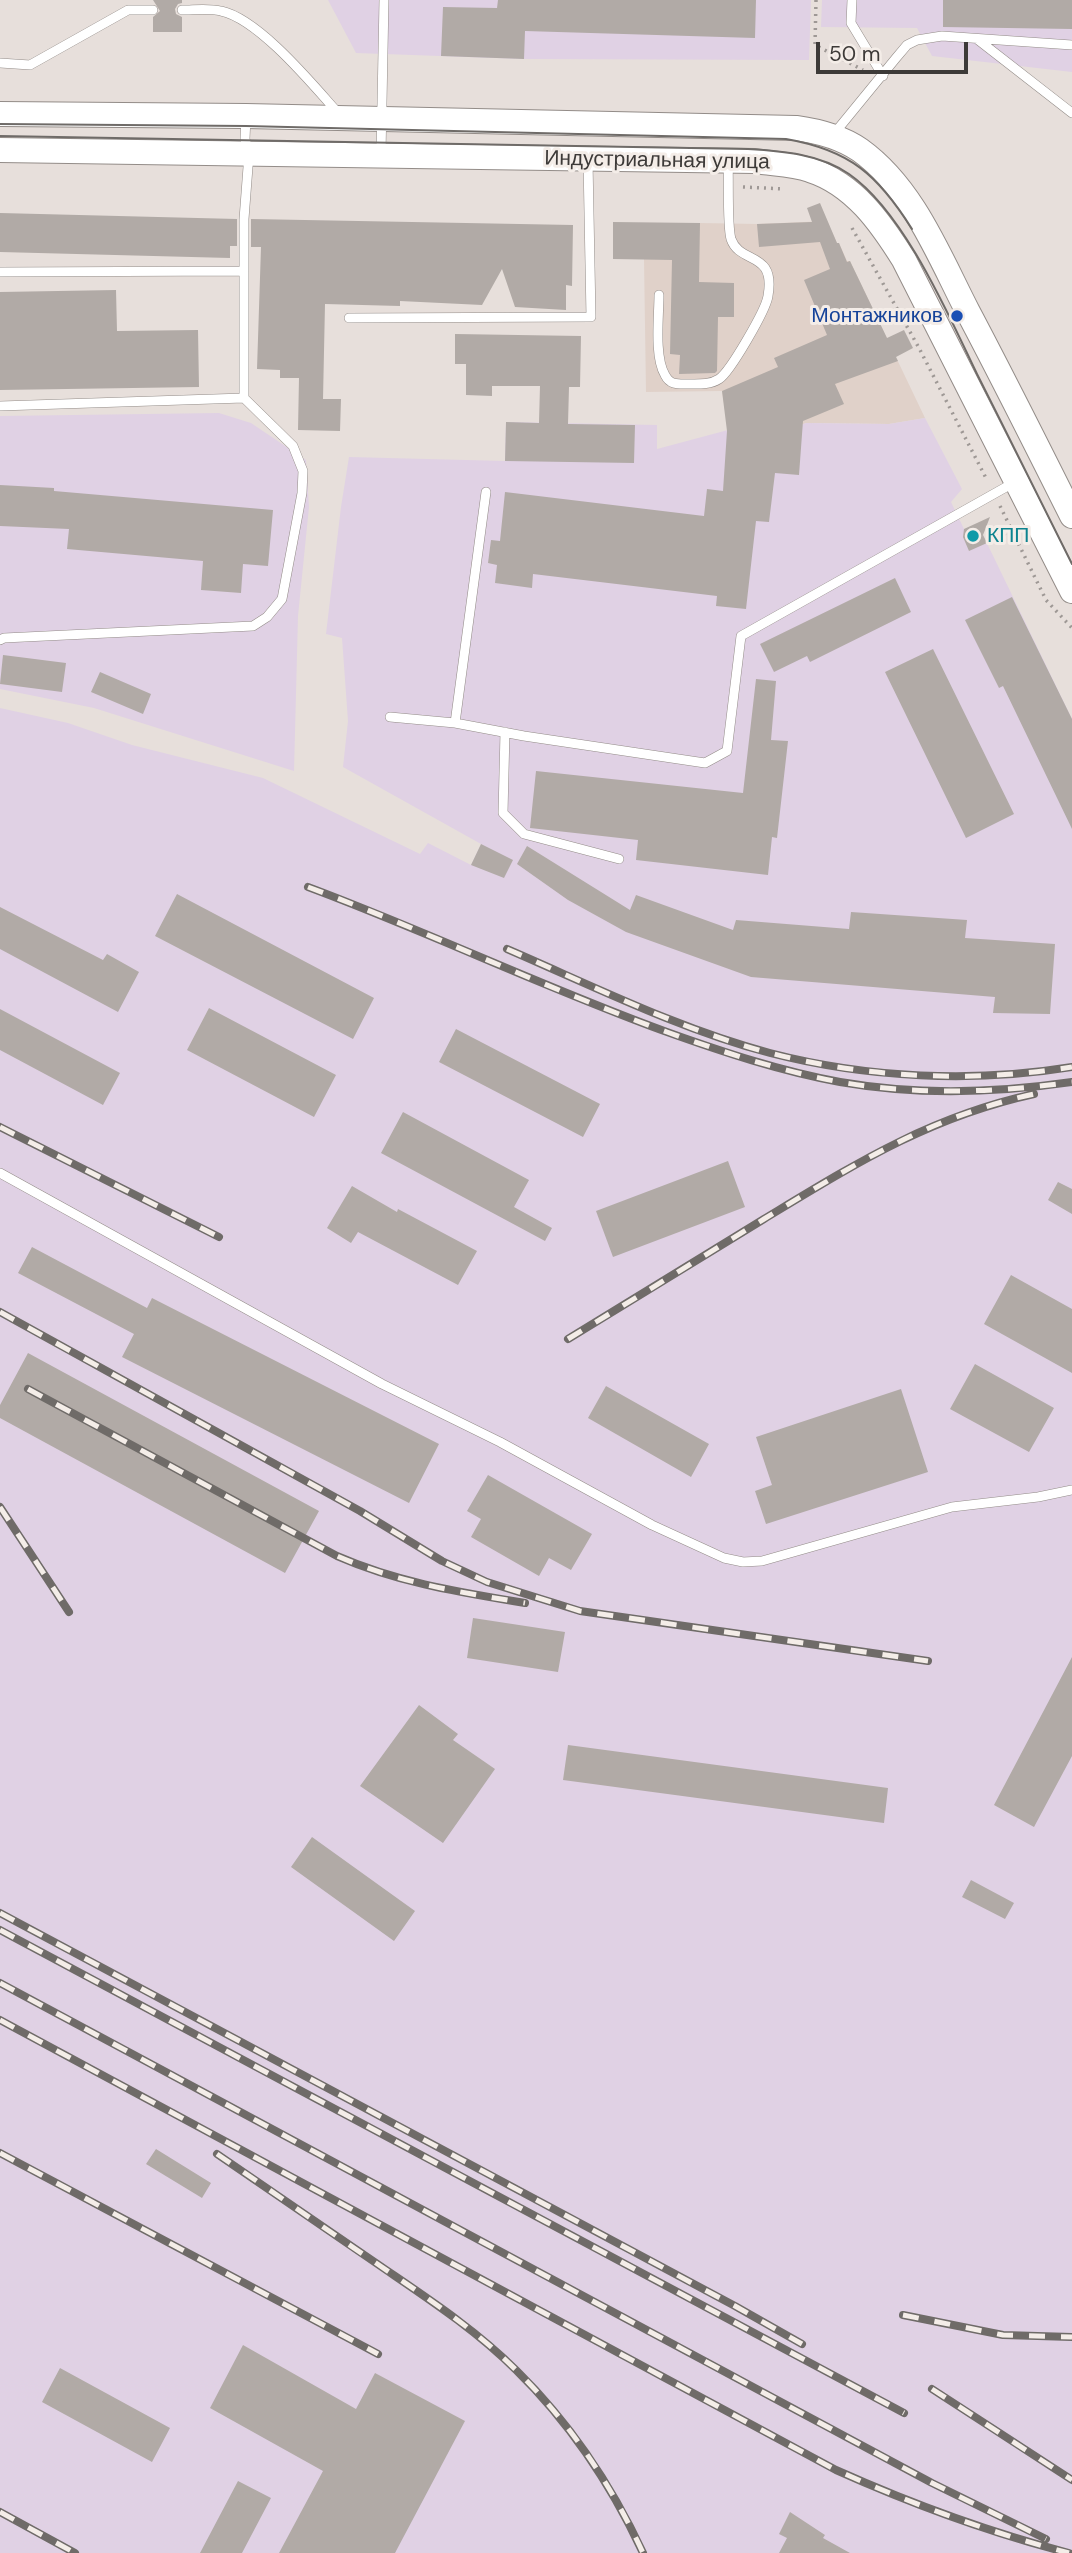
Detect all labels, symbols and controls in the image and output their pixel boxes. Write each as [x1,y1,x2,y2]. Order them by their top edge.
scale bar [820,28,972,72]
text: 50 m [829,40,880,68]
street label: Индустриальная улица [544,146,770,176]
place label: Монтажников [811,303,943,329]
marker: Монтажников [949,308,965,324]
place label: КПП [987,523,1029,549]
marker: КПП [965,528,981,544]

